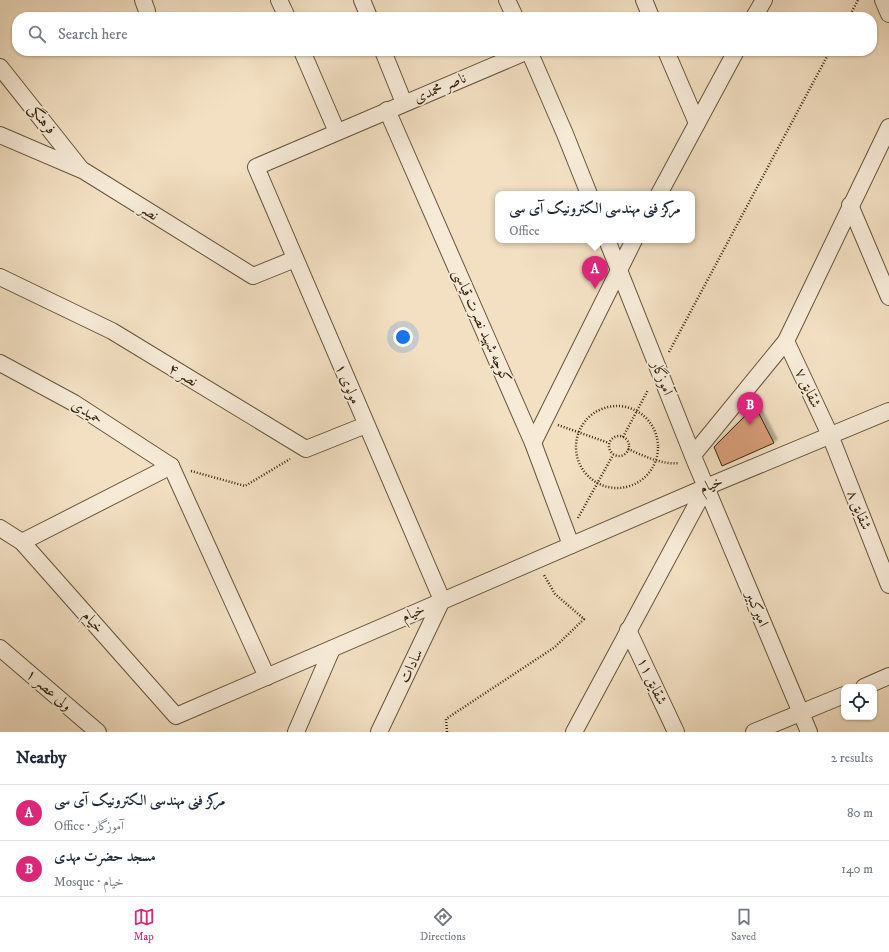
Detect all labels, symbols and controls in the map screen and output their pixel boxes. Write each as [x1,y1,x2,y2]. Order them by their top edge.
search box [12,12,877,56]
icon: search [26,23,48,45]
text: Search here [58,25,127,44]
street label: ناصر محمدی [411,68,469,108]
street label: فرهنگی [23,100,60,139]
popup [495,191,695,243]
street label: نصر [134,198,162,225]
text: مرکز فنی مهندسی الکترونیک آی سی [509,199,681,218]
text: Office [509,223,540,239]
pin: A [582,256,608,289]
street label: کوچه شهید نصرت قیاسی [447,266,516,386]
your location [393,327,413,347]
street label: آموزگار [646,356,678,400]
street label: نصر ۴ [165,359,201,391]
street label: مولوی ۱ [331,361,365,407]
street label: شقایق ۷ [791,365,825,411]
pin: B [737,392,763,425]
street label: حمیدی [68,395,106,429]
street label: خیام [696,472,727,501]
street label: شقایق ۸ [842,487,876,533]
street label: امیرکبیر [740,586,773,630]
street label: خیام [398,600,429,629]
street label: خیام [76,607,108,639]
street label: سادات [395,646,427,686]
street label: شقایق ۱۱ [633,654,671,708]
street label: ولی عصر ۱ [22,665,76,715]
map controls [841,684,877,720]
button: locate [841,684,877,720]
text: Nearby [16,747,66,769]
text: 2 results [831,750,873,766]
text: مرکز فنی مهندسی الکترونیک آی سی [54,791,225,810]
text: A [25,805,33,821]
text: 80 m [847,805,873,821]
text: Office · آموزگار [54,818,124,834]
text: مسجد حضرت مهدی [54,847,156,866]
text: B [25,861,33,877]
text: 140 m [841,861,873,877]
text: Mosque · خیام [54,874,124,890]
tab: Map [133,906,155,944]
tab: Directions [420,906,466,944]
tab: Saved [731,906,756,944]

